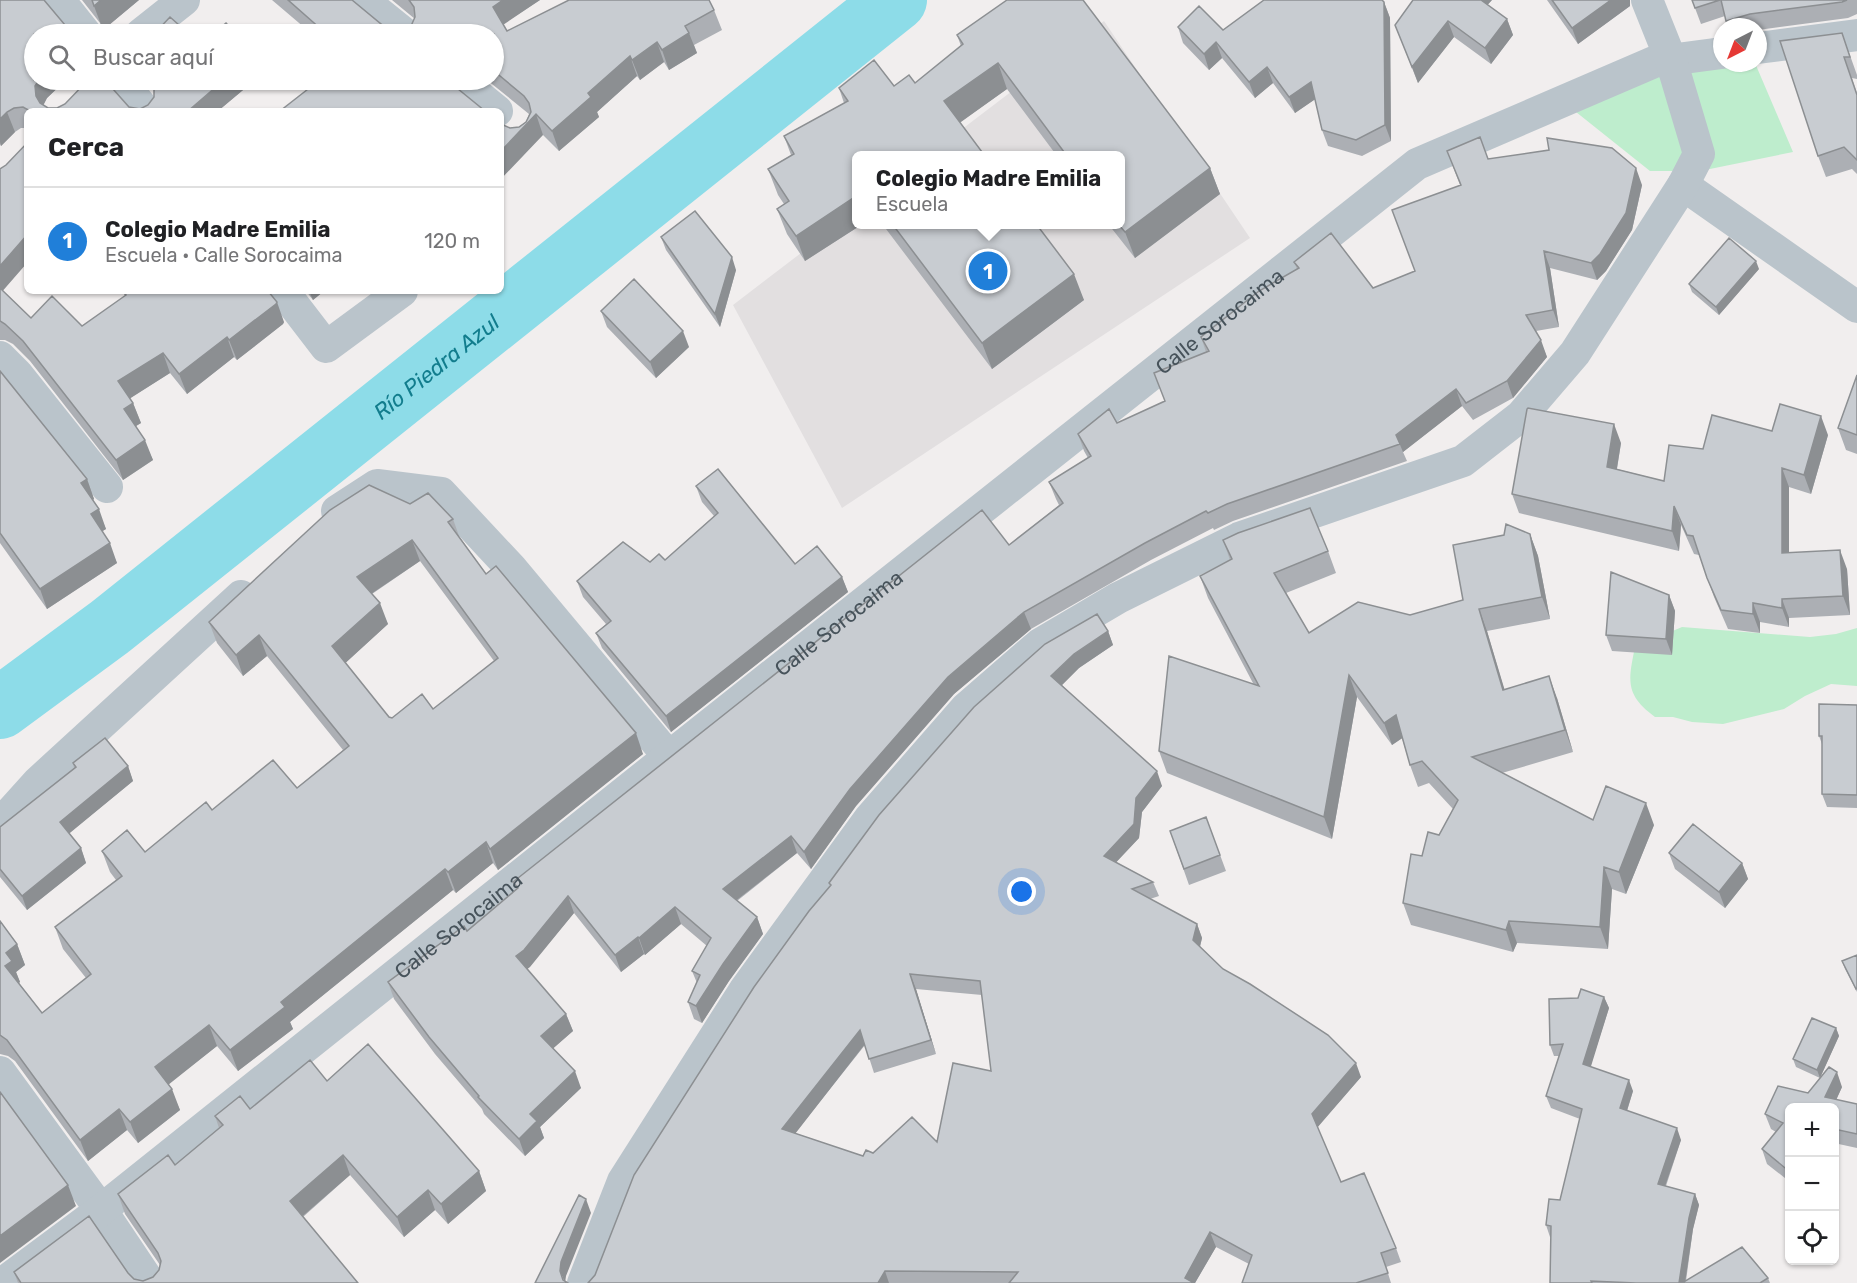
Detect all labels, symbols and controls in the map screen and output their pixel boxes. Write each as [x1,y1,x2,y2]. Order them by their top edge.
north arrow [1713,18,1767,72]
search box [24,24,504,90]
icon: search [45,41,78,74]
text: Buscar aquí [93,44,214,71]
text: Cerca [48,132,124,163]
popup [852,151,1125,229]
text: Colegio Madre Emilia [876,165,1101,192]
text: Escuela [876,192,948,216]
text: Colegio Madre Emilia [105,216,330,243]
text: 1 [63,229,72,253]
text: 120 m [424,229,480,253]
text: Escuela · Calle Sorocaima [105,243,343,267]
pin: 1 [968,248,1008,294]
street label: Calle Sorocaima [1150,262,1288,379]
water label: Río Piedra Azul [368,308,505,425]
street label: Calle Sorocaima [769,564,907,681]
street label: Calle Sorocaima [389,867,527,984]
your location [1007,877,1036,906]
map controls [1785,1103,1839,1265]
button: + [1785,1103,1839,1157]
button: − [1785,1157,1839,1211]
button: locate [1785,1211,1839,1265]

